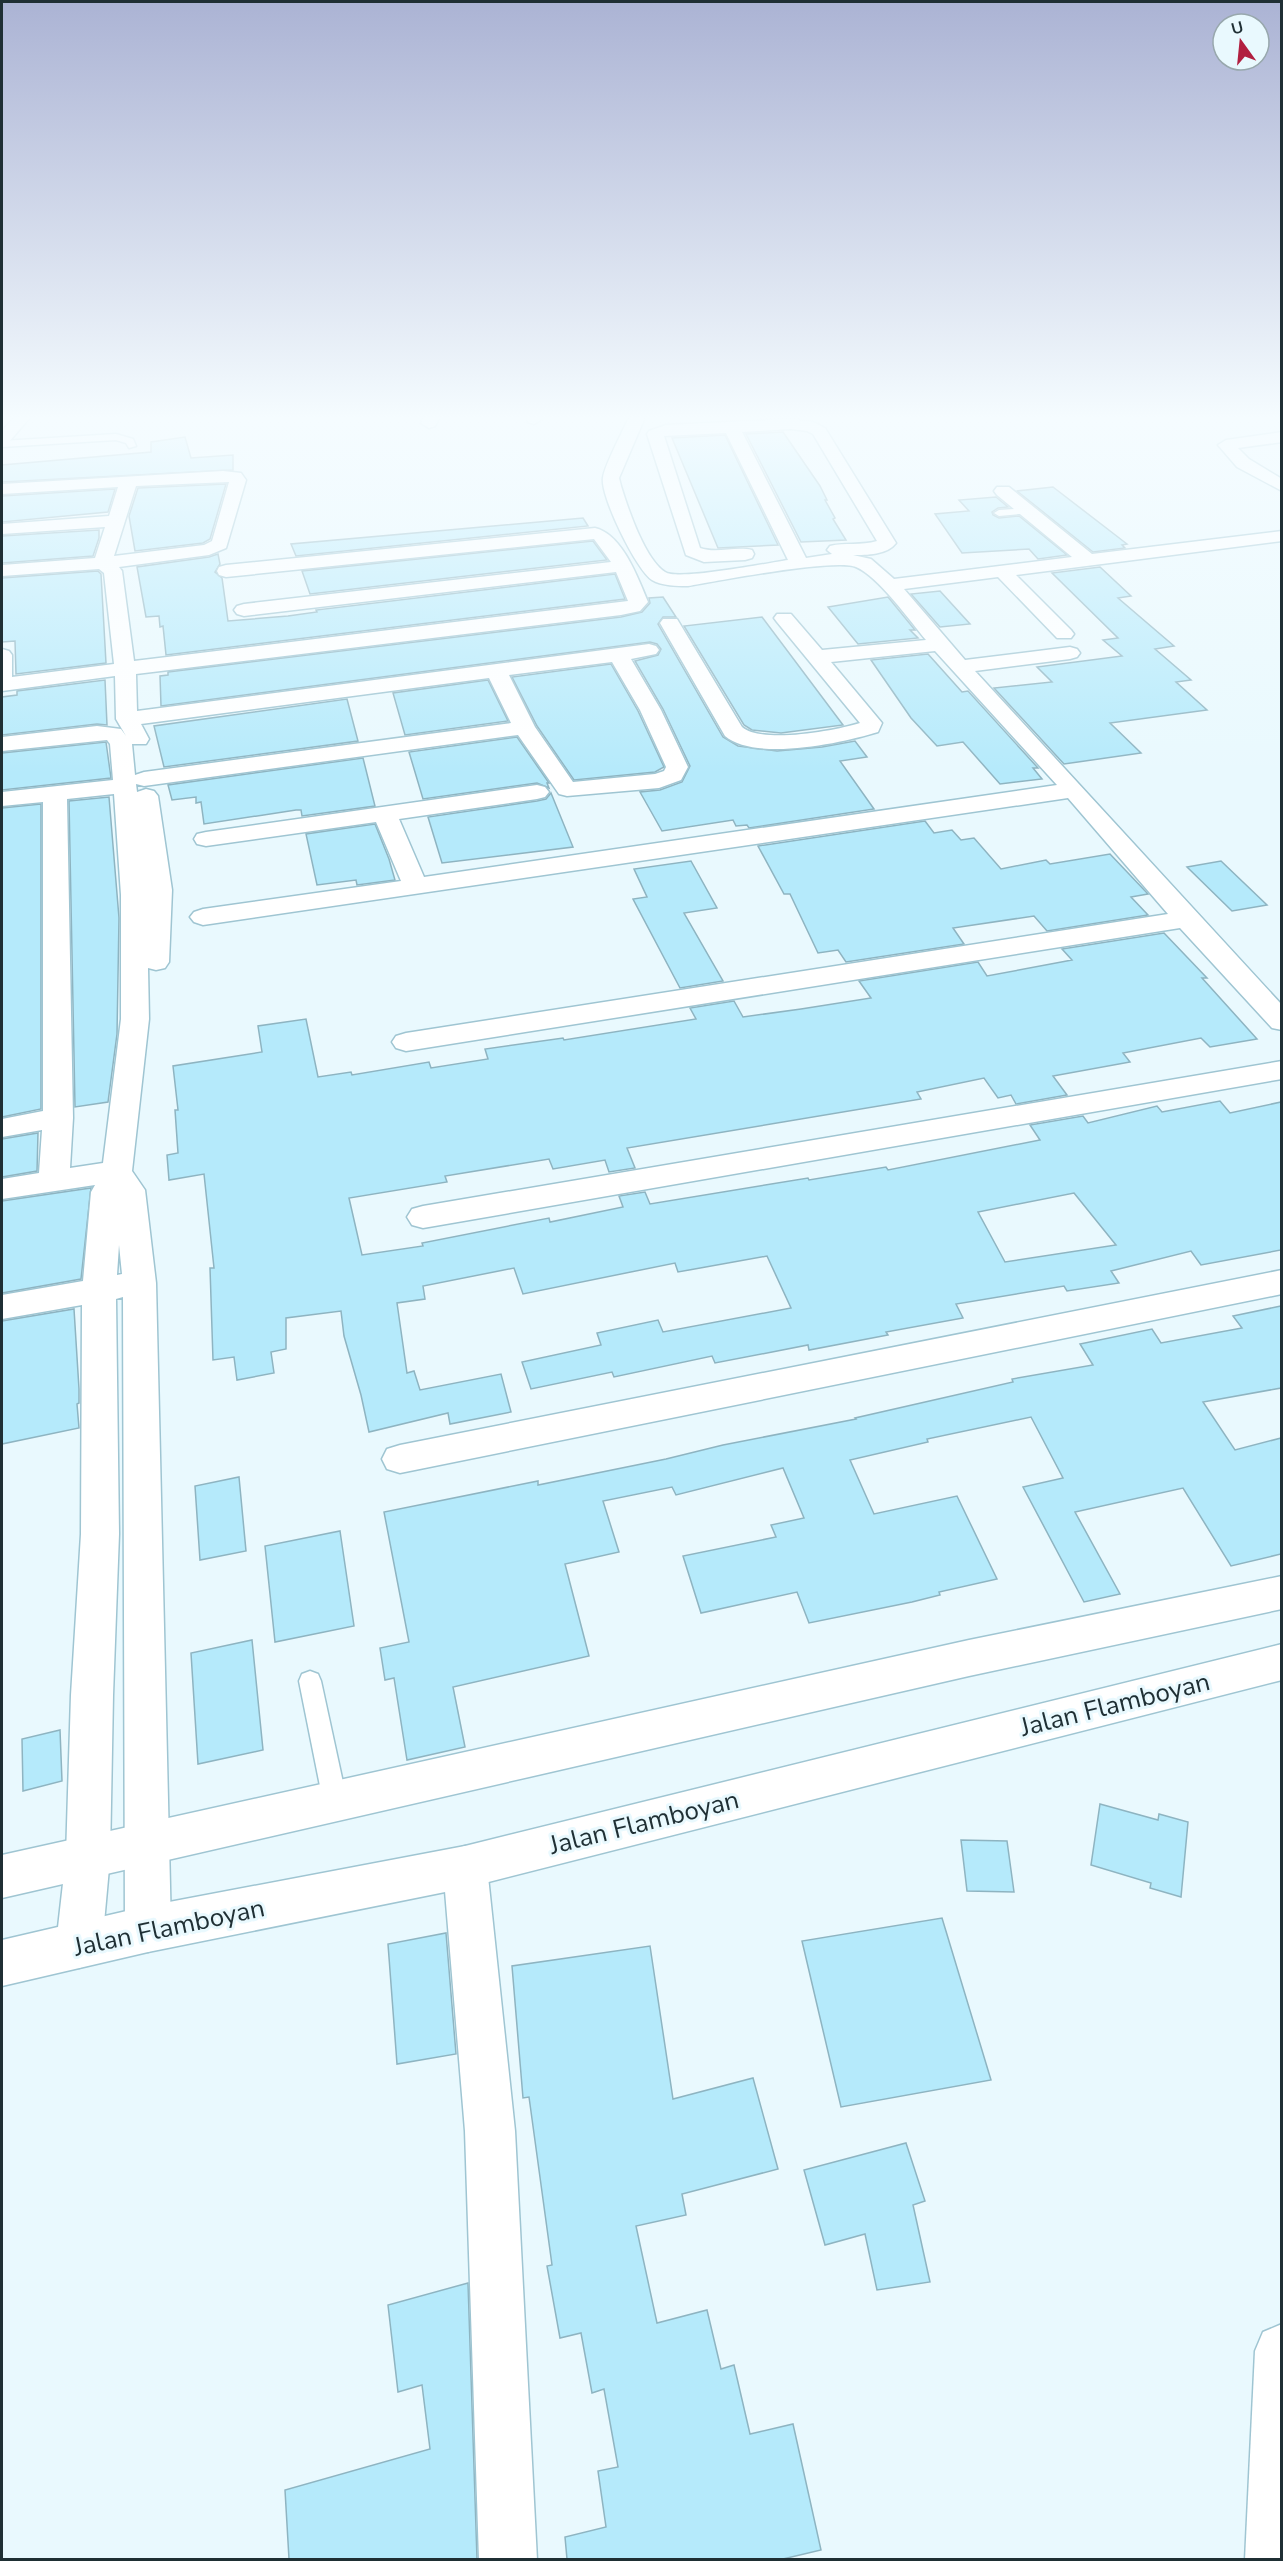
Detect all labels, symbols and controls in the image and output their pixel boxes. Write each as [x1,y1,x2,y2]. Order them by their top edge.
north arrow [1211,12,1271,72]
text: U [1229,16,1246,41]
street label: Jalan Flamboyan [1016,1664,1214,1745]
street label: Jalan Flamboyan [545,1782,743,1863]
street label: Jalan Flamboyan [70,1890,268,1965]

